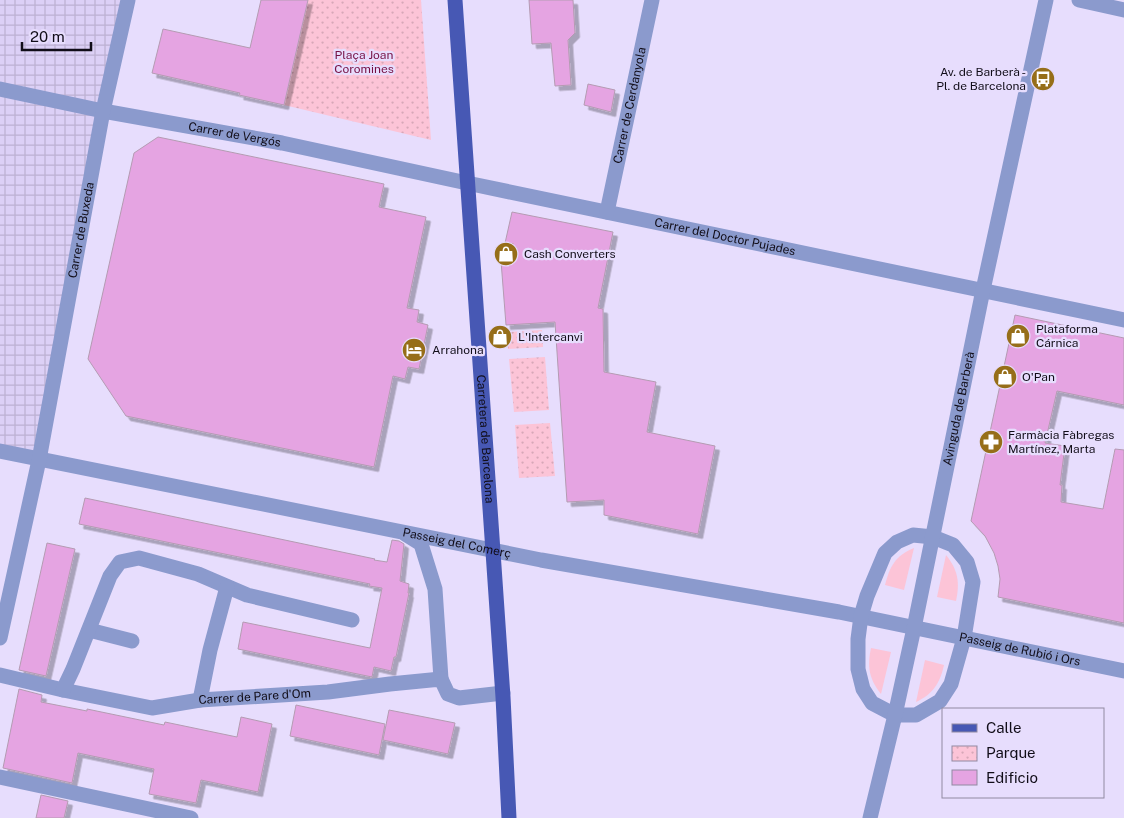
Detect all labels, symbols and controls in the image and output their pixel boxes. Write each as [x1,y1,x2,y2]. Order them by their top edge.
scale bar [22,20,91,52]
text: 20 m [30,28,65,45]
street label: Carrer de Cerdanyola [610,46,649,165]
park label: Plaça Joan Coromines [334,48,394,76]
place label: Av. de Barberà - Pl. de Barcelona [936,65,1026,93]
bus stop icon: Av. de Barberà - Pl. de Barcelona [1030,66,1056,92]
street label: Carrer de Vergós [187,119,282,150]
street label: Carrer de Buxeda [65,181,97,279]
street label: Carrer del Doctor Pujades [653,215,797,258]
shop icon: Cash Converters [493,241,519,267]
place label: Cash Converters [524,247,616,261]
place label: Plataforma Cárnica [1036,322,1098,350]
shop icon: Plataforma Cárnica [1005,323,1031,349]
shop icon: L'Intercanvi [487,324,513,350]
place label: L'Intercanvi [518,330,583,344]
hotel icon: Arrahona [401,337,427,363]
place label: Arrahona [432,343,484,357]
street label: Avinguda de Barberà [940,350,977,467]
shop icon: O'Pan [992,364,1018,390]
place label: O'Pan [1022,370,1055,384]
street label: Carretera de Barcelona [474,374,497,504]
place label: Farmàcia Fàbregas Martínez, Marta [1008,428,1114,456]
pharmacy icon: Farmàcia Fàbregas Martínez, Marta [978,429,1004,455]
street label: Passeig del Comerç [401,525,512,561]
street label: Passeig de Rubió i Ors [958,630,1082,669]
street label: Carrer de Pare d'Om [198,686,311,707]
legend [942,708,1104,798]
text: Calle [986,719,1022,736]
text: Parque [986,744,1036,761]
text: Edificio [986,769,1038,786]

